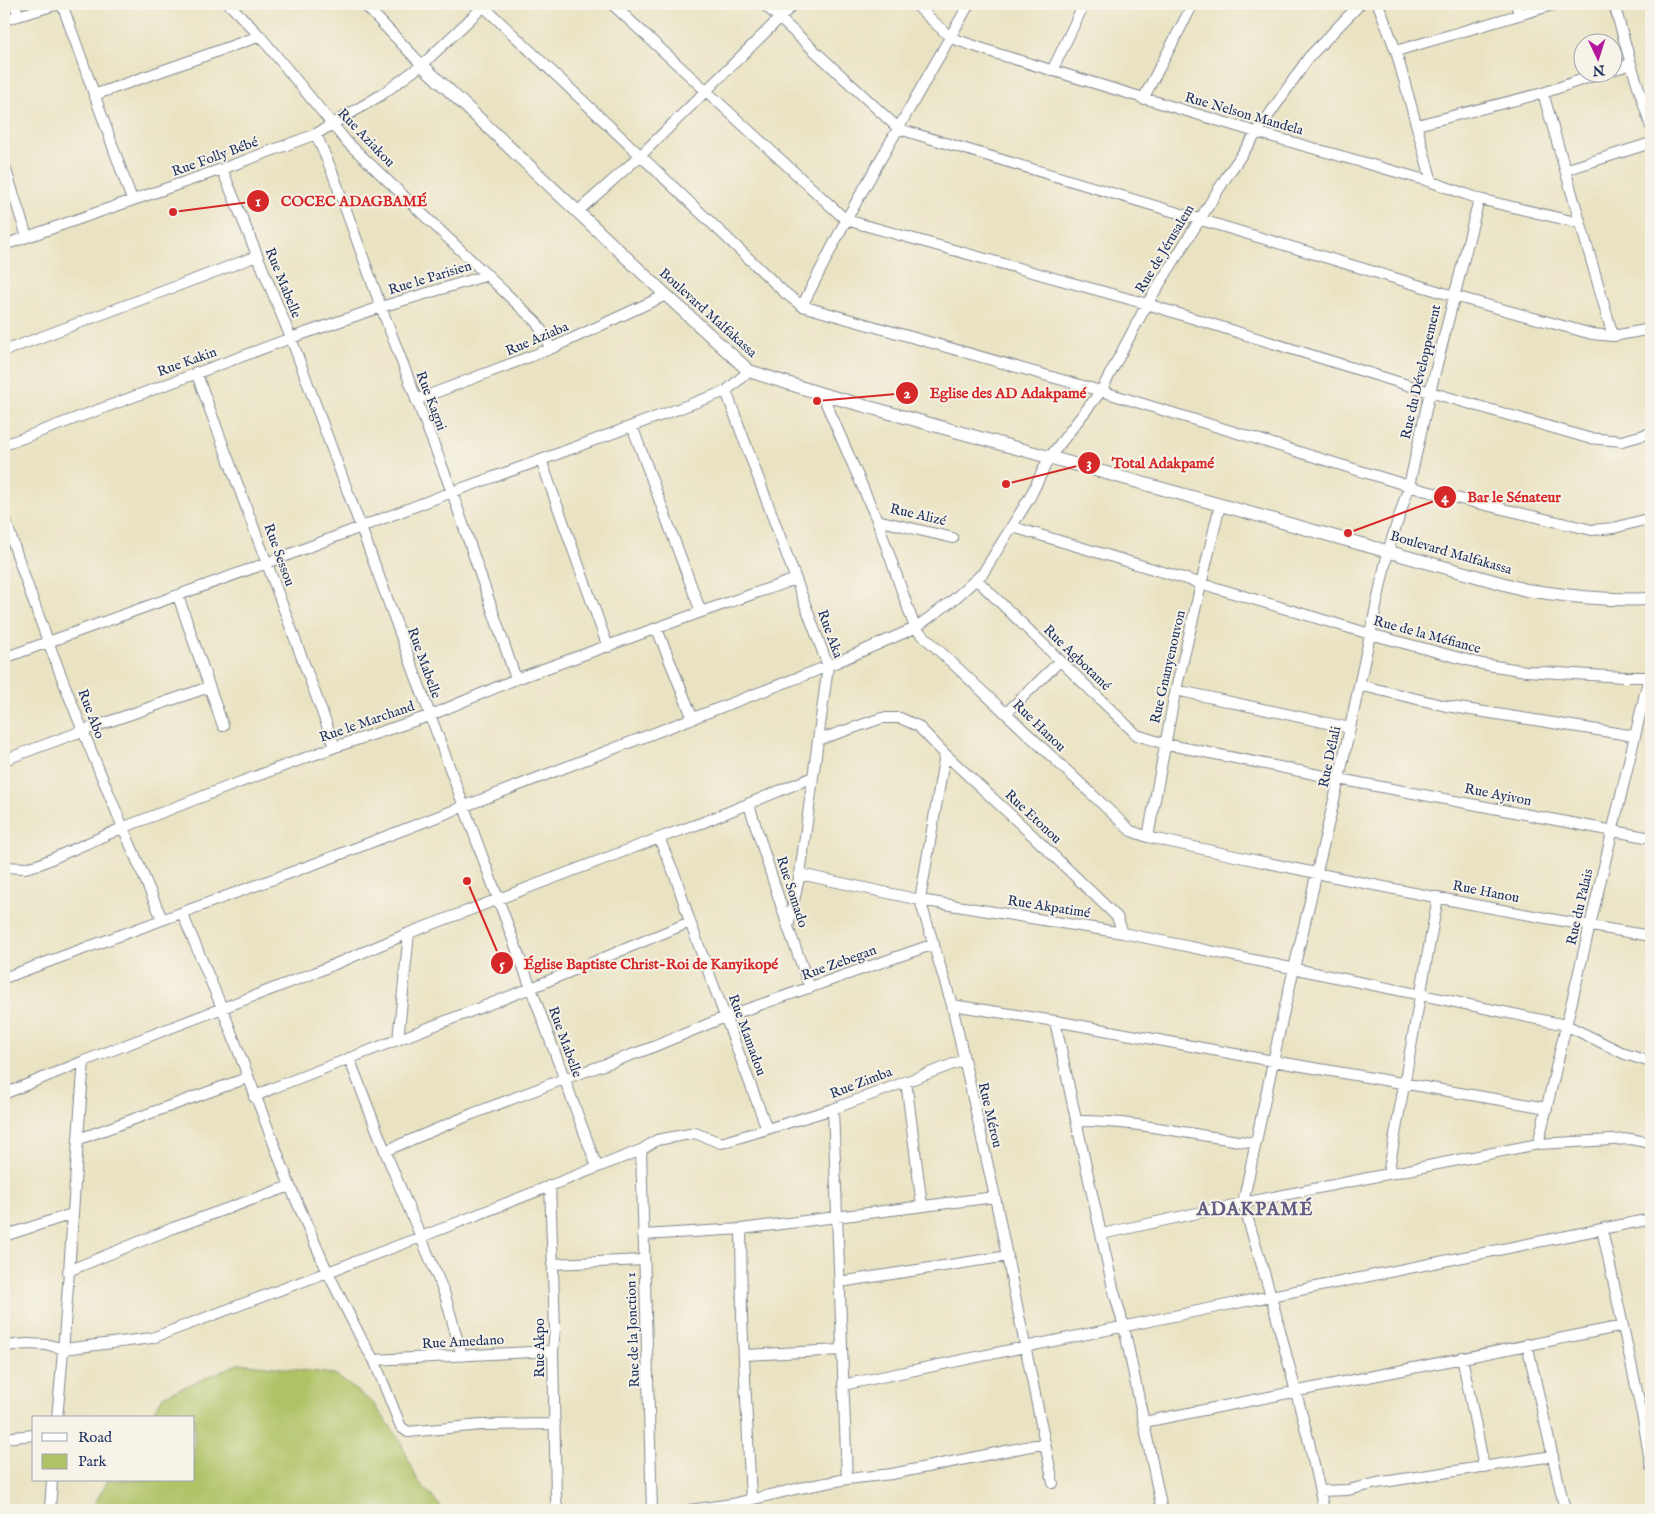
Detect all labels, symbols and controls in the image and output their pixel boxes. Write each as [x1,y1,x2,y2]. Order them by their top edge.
north arrow [1572,32,1622,82]
text: N [1592,61,1607,79]
street label: Rue Nelson Mandela [1183,88,1306,140]
street label: Rue Aziakou [333,105,399,171]
street label: Rue Folly Bébé [169,133,261,181]
callout: COCEC ADAGBAMÉ [245,186,437,216]
text: 1 [255,192,261,211]
text: COCEC ADAGBAMÉ [281,192,428,211]
street label: Rue de Jérusalem [1131,201,1199,297]
street label: Rue Mabelle [261,245,306,321]
street label: Rue le Parisien [386,257,474,299]
street label: Boulevard Malfakassa [655,264,761,362]
street label: Rue du Développement [1397,303,1445,441]
street label: Rue Aziaba [503,317,572,360]
street label: Rue Kakin [155,343,220,381]
street label: Rue Kagni [411,369,451,434]
callout: Eglise des AD Adakpamé [895,378,1096,408]
text: 2 [903,384,911,403]
text: Eglise des AD Adakpamé [930,384,1086,403]
callout: Total Adakpamé [1077,448,1224,478]
text: 3 [1086,454,1092,473]
text: Total Adakpamé [1111,454,1214,473]
callout: Bar le Sénateur [1433,482,1571,512]
text: 4 [1441,488,1449,507]
text: Bar le Sénateur [1467,488,1561,507]
street label: Rue Alizé [888,500,948,530]
street label: Rue Sessou [259,521,299,589]
street label: Boulevard Malfakassa [1388,527,1515,579]
street label: Rue Aka [813,607,847,662]
street label: Rue Gnanyenouvon [1146,608,1190,725]
street label: Rue de la Méfiance [1371,612,1483,658]
street label: Rue Agbotamé [1039,621,1115,695]
street label: Rue Mabelle [403,625,445,702]
street label: Rue Abo [73,687,109,742]
street label: Rue Hanou [1008,696,1070,756]
street label: Rue le Marchand [317,697,417,747]
street label: Rue Délali [1315,724,1345,789]
street label: Rue Ayivon [1463,780,1534,810]
street label: Rue Etonou [1001,786,1065,848]
street label: Rue Somado [772,854,812,930]
street label: Rue du Palais [1562,867,1598,947]
street label: Rue Hanou [1451,877,1521,907]
street label: Rue Akpatimé [1006,892,1092,923]
street label: Rue Zebegan [799,941,880,985]
callout: Église Baptiste Christ-Roi de Kanyikopé [489,948,789,978]
text: 5 [499,955,505,974]
text: Église Baptiste Christ-Roi de Kanyikopé [524,955,778,974]
street label: Rue Mamadou [724,992,770,1078]
street label: Rue Mabelle [544,1004,586,1081]
street label: Rue Zimba [827,1063,896,1103]
street label: Rue Mérou [974,1080,1006,1150]
district label: ADAKPAMÉ [1196,1197,1313,1222]
street label: Rue de la Jonction 1 [622,1272,644,1388]
street label: Rue Akpo [531,1318,549,1378]
street label: Rue Amedano [421,1331,505,1353]
legend [32,1416,195,1482]
text: Road [78,1428,113,1447]
text: Park [78,1452,108,1471]

